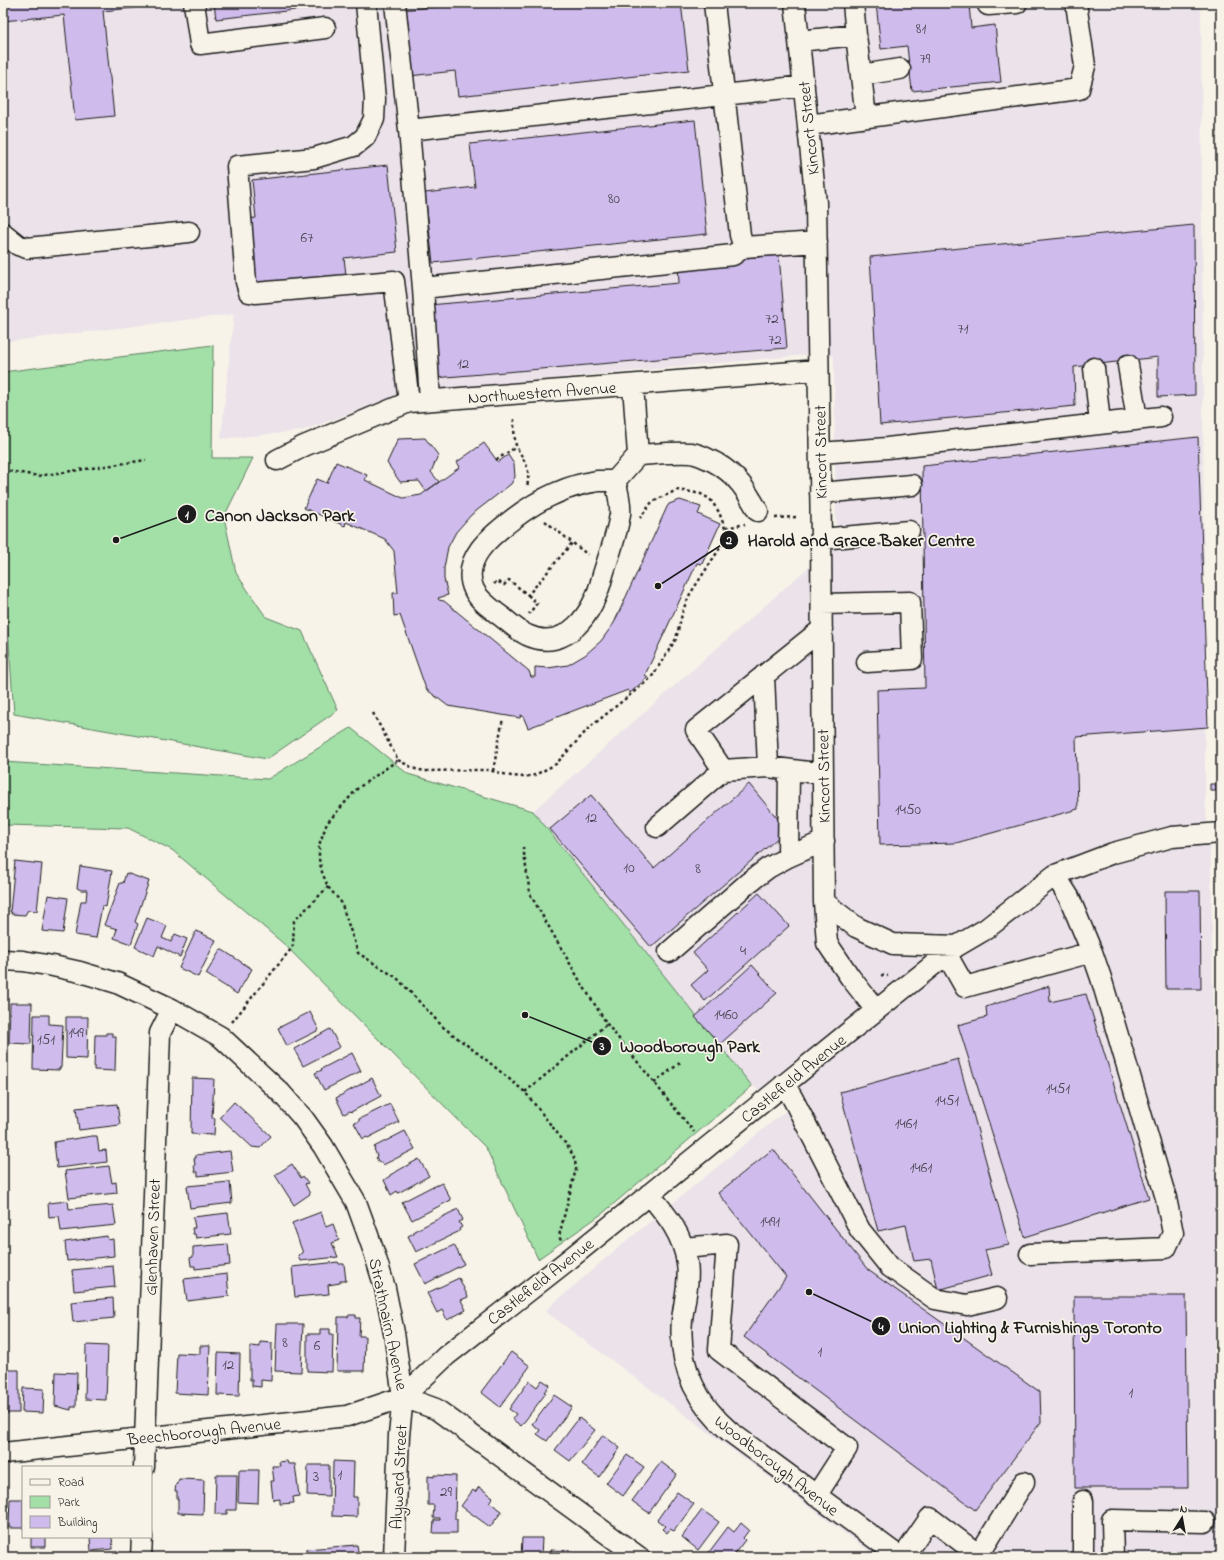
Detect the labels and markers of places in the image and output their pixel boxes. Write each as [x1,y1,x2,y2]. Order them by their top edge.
callout: Canon Jackson Park [177,499,363,529]
callout: Harold and Grace Baker Centre [719,525,982,555]
callout: Woodborough Park [592,1031,767,1061]
callout: Union Lighting & Furnishings Toronto [871,1311,1170,1341]

